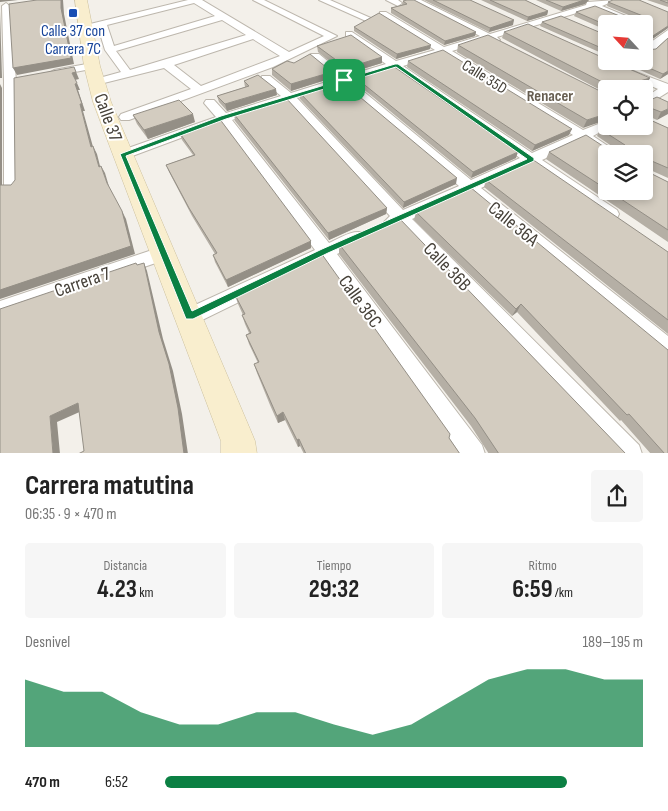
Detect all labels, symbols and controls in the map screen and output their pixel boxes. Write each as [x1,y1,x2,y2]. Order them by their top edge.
marker: Calle 37 con Carrera 7C [67,7,79,19]
north arrow [598,15,652,70]
map controls [598,15,653,200]
place label: Calle 37 con Carrera 7C [41,22,105,59]
street label: Calle 35D [458,56,510,99]
pin [323,59,365,101]
icon: arrive [330,66,358,94]
button: locate [598,80,653,135]
district label: Renacer [527,87,573,106]
street label: Calle 37 [88,90,127,145]
button: layers [598,145,653,200]
street label: Calle 36A [483,197,544,252]
street label: Calle 36B [418,238,476,296]
street label: Carrera 7 [52,262,114,303]
street label: Calle 36C [333,271,387,333]
text: Carrera matutina [25,469,194,502]
button: share [591,470,643,522]
text: 06:35 · 9 × 470 m [25,505,116,524]
text: Distancia [103,557,147,574]
text: Tiempo [317,557,351,574]
text: Ritmo [529,557,557,574]
text: 4.23 [97,574,137,605]
text: 29:32 [309,574,359,605]
text: 6:59 [512,574,553,605]
text: km [137,584,154,601]
text: /km [553,584,573,601]
text: Desnivel [25,633,70,652]
text: 189–195 m [582,633,643,652]
text: 470 m [25,773,60,792]
text: 6:52 [105,773,128,792]

